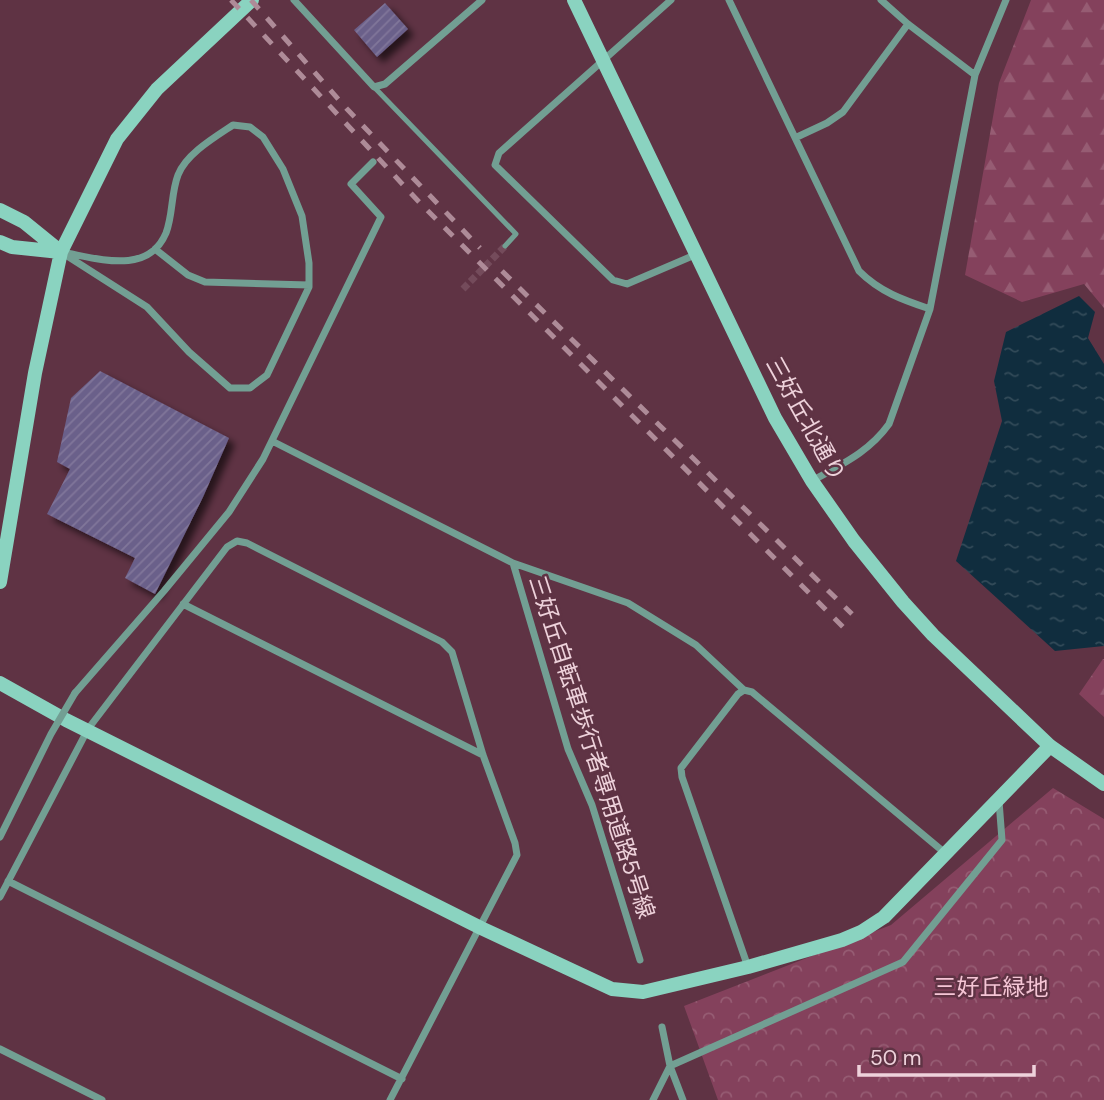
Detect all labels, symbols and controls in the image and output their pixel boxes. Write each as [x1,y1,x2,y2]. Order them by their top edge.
street label: 三好丘北通り [759,351,853,487]
street label: 三好丘自転車歩行者専用道路5号線 [522,572,662,922]
park label: 三好丘緑地 [934,972,1049,1002]
scale bar [859,1034,1034,1078]
text: 50 m [870,1044,921,1072]

